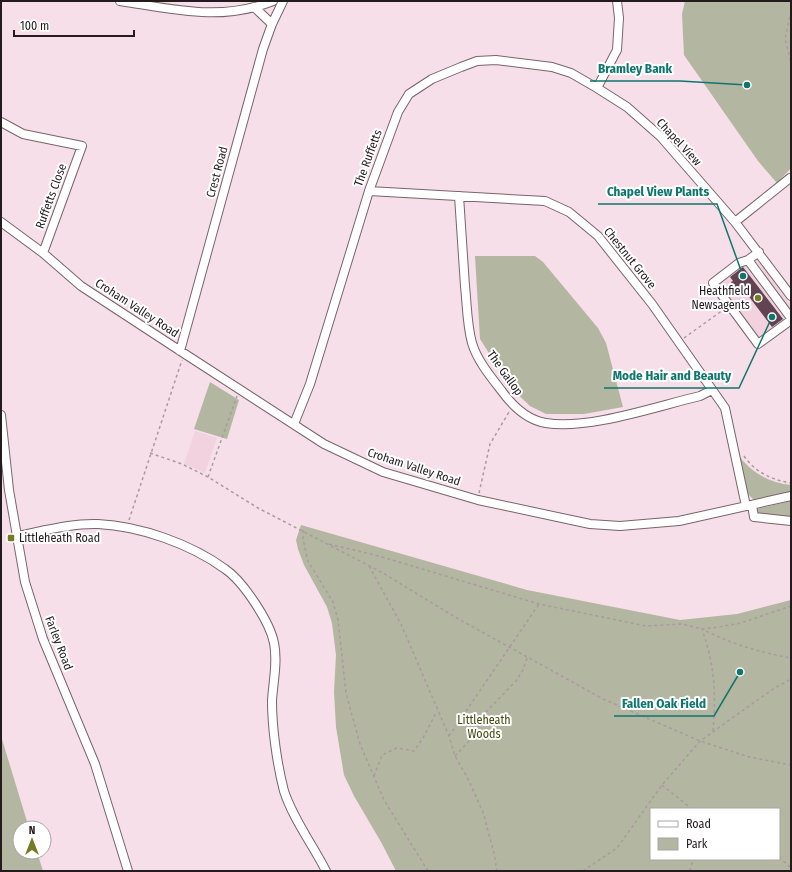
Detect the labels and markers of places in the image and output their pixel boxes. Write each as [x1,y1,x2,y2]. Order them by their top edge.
callout: Bramley Bank [590,56,680,81]
callout: Chapel View Plants [598,179,717,204]
place label: Heathfield Newsagents [691,284,750,312]
marker: Heathfield Newsagents [753,293,763,303]
callout: Mode Hair and Beauty [604,363,739,388]
place label: Littleheath Road [19,531,100,545]
marker: Littleheath Road [6,533,16,543]
callout: Fallen Oak Field [614,691,714,716]

